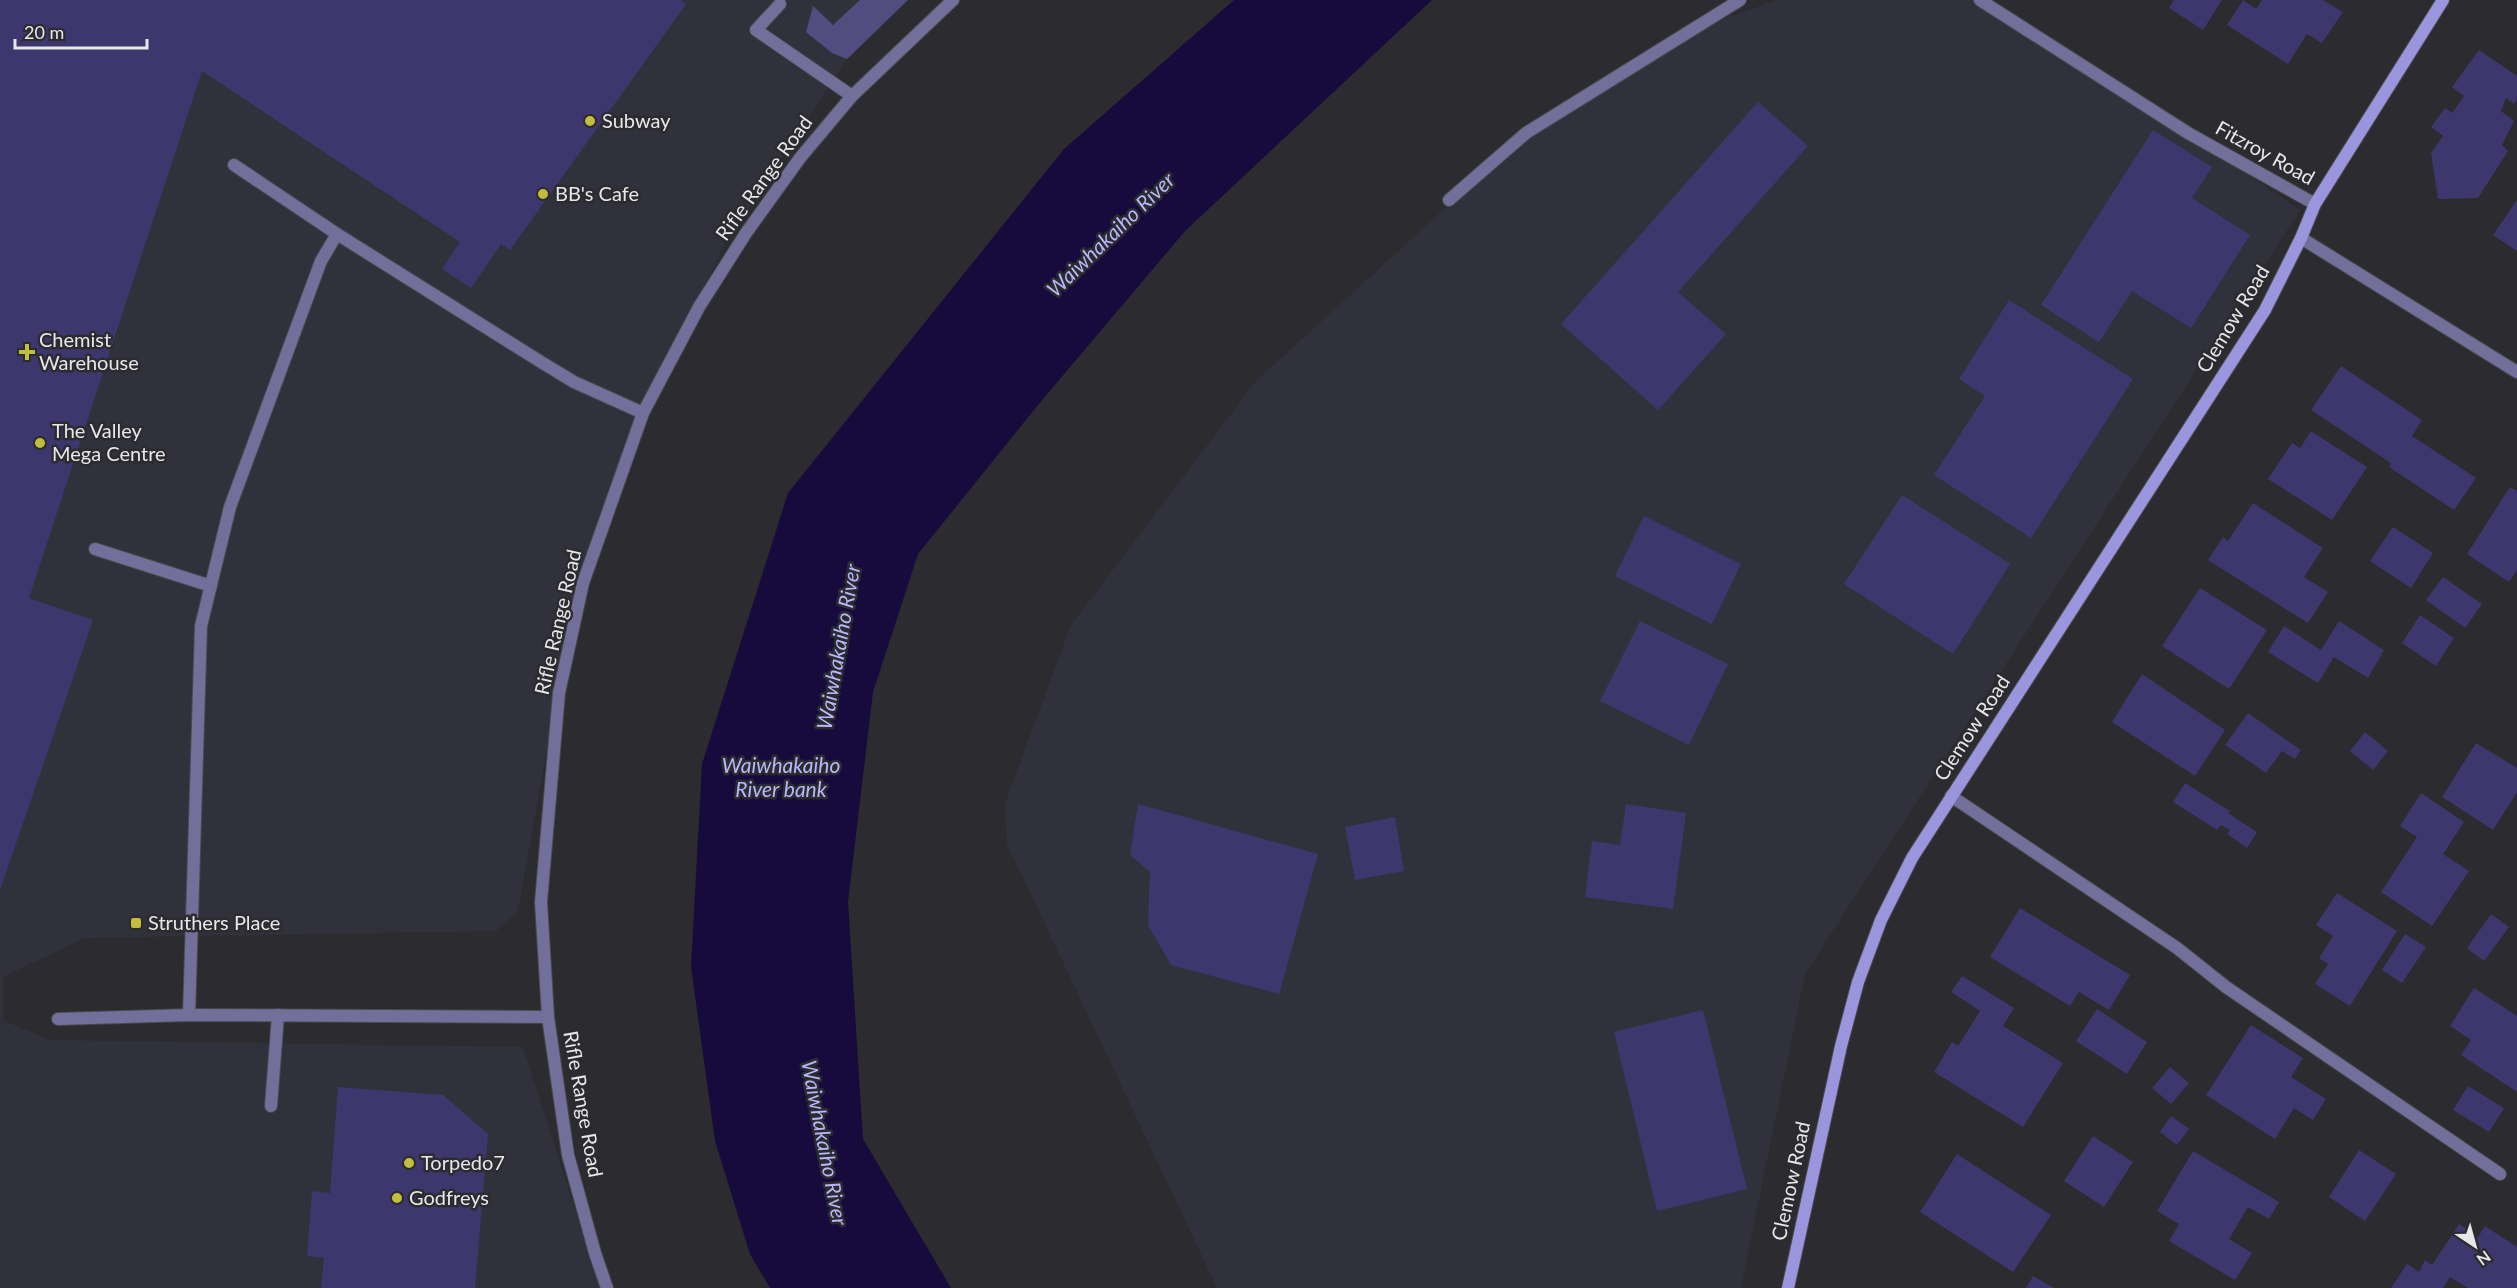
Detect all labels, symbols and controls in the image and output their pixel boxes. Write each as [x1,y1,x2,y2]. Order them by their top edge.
scale bar [15,12,147,50]
text: 20 m [24,21,64,43]
place label: Subway [602,108,671,132]
street label: Rifle Range Road [710,110,817,245]
marker: Subway [583,114,597,128]
street label: Fitzroy Road [2212,115,2319,189]
water label: Waiwhakaiho River [1041,166,1179,301]
place label: BB's Cafe [555,181,639,205]
marker: BB's Cafe [536,187,550,201]
street label: Clemow Road [2191,260,2274,377]
place label: Chemist Warehouse [39,327,139,374]
marker: Chemist Warehouse [20,345,34,359]
place label: The Valley Mega Centre [52,418,166,465]
marker: The Valley Mega Centre [33,436,47,450]
street label: Rifle Range Road [529,547,585,697]
water label: Waiwhakaiho River [811,561,865,731]
street label: Clemow Road [1928,670,2014,785]
water label: Waiwhakaiho River bank [722,752,840,801]
place label: Struthers Place [148,910,280,934]
marker: Struthers Place [129,916,143,930]
street label: Rifle Range Road [559,1029,609,1179]
water label: Waiwhakaiho River [797,1058,854,1228]
street label: Clemow Road [1766,1119,1814,1242]
place label: Torpedo7 [421,1150,505,1174]
marker: Torpedo7 [402,1156,416,1170]
place label: Godfreys [409,1185,489,1209]
marker: Godfreys [390,1191,404,1205]
north arrow [2445,1216,2505,1276]
text: N [2474,1247,2495,1270]

